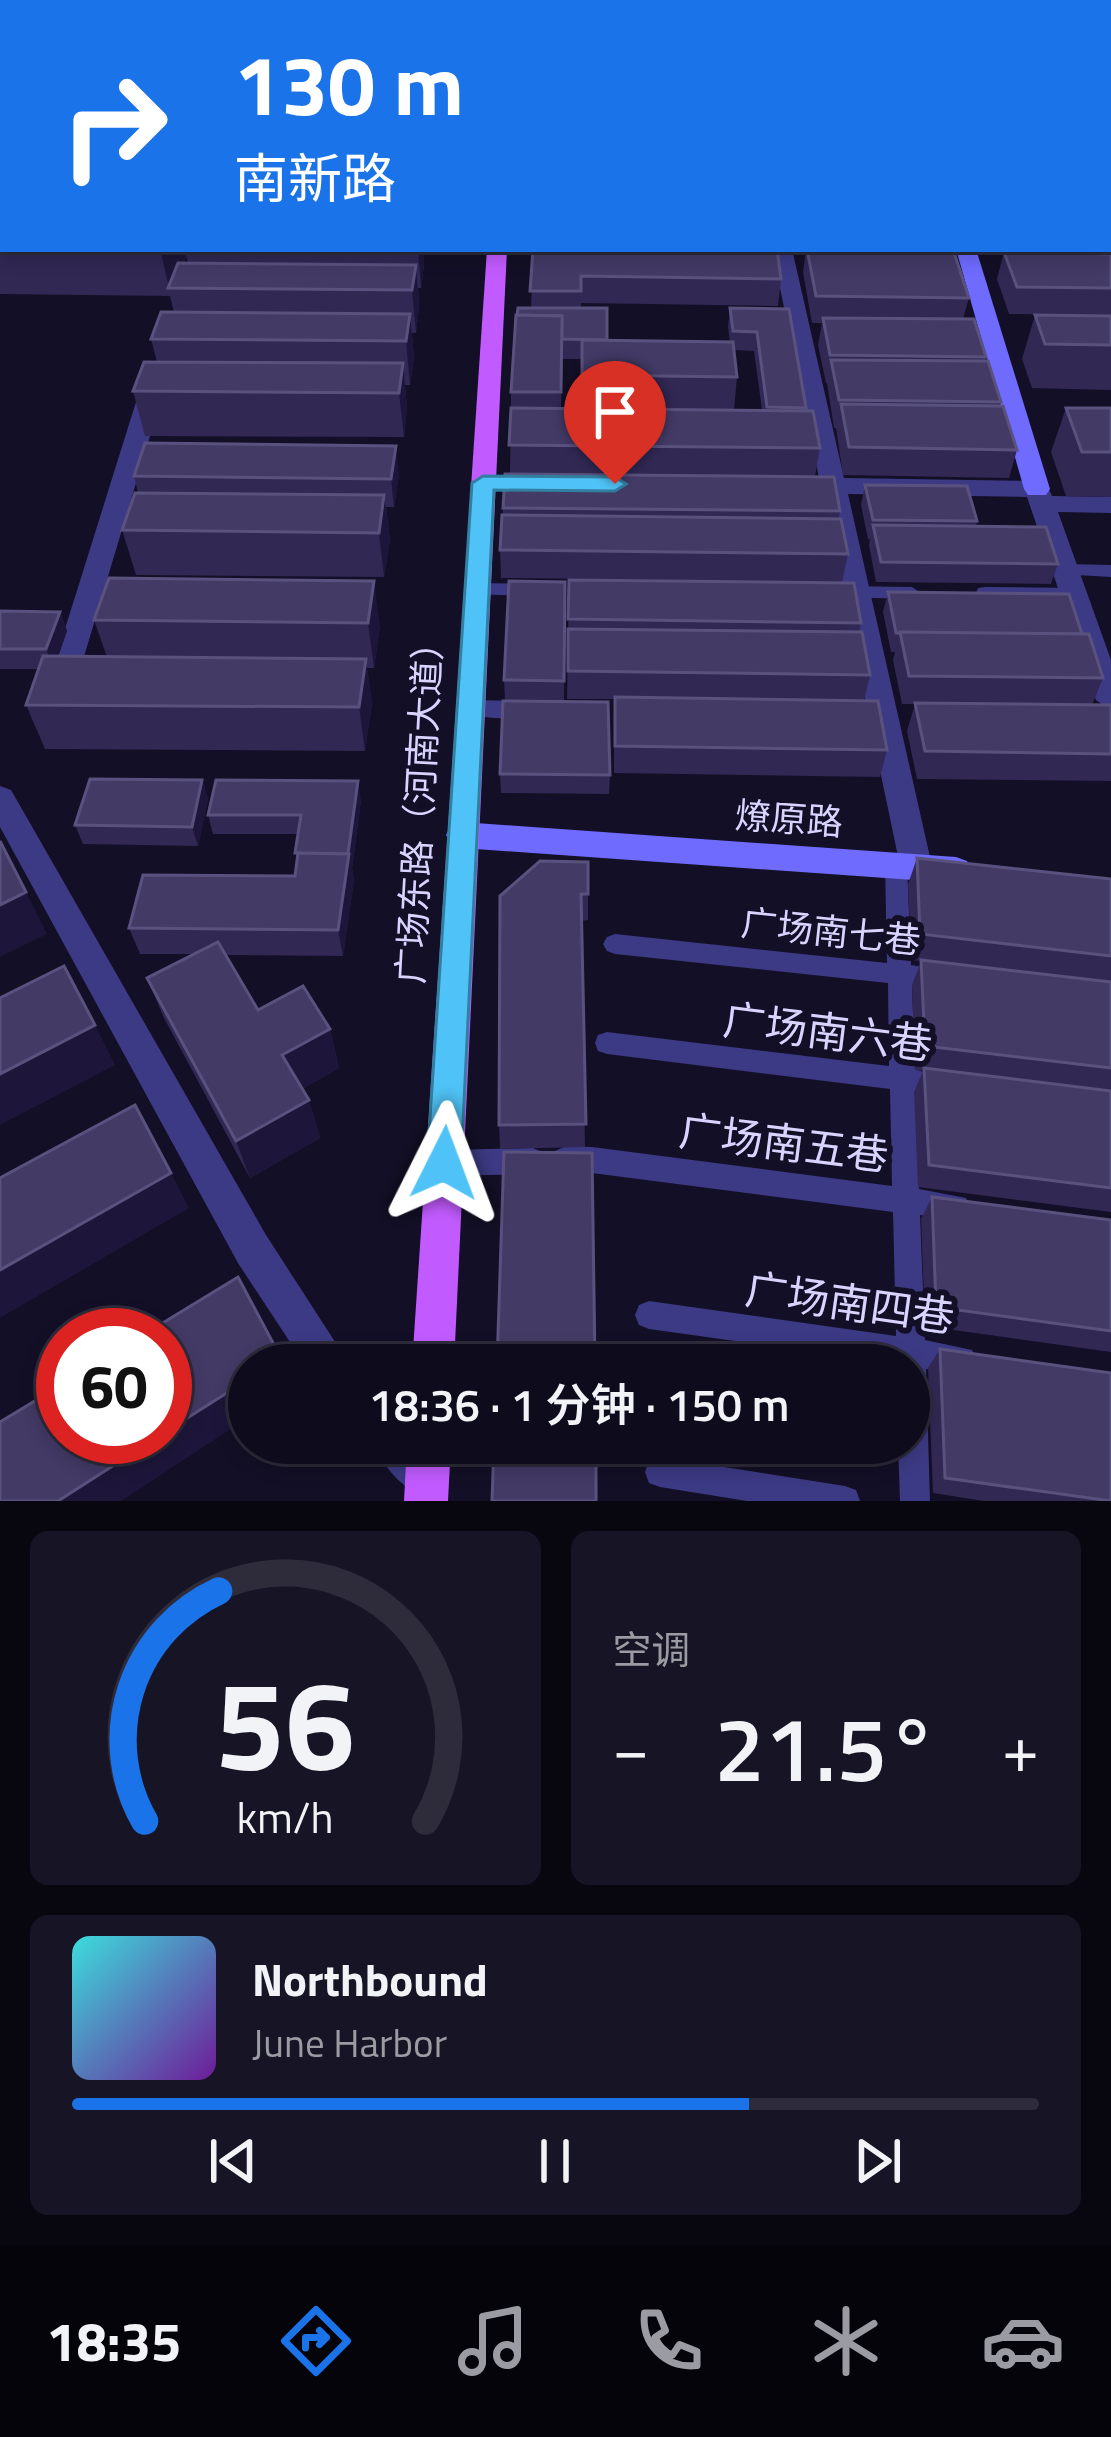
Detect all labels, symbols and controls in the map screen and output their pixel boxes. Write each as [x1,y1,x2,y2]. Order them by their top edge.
text: 130 m [234,20,464,148]
icon: right [36,48,192,204]
text: 南新路 [234,137,396,219]
pin [564,361,666,484]
icon: arrive [582,379,648,445]
street label: 广场东路（河南大道） [382,623,456,985]
street label: 燎原路 [733,787,845,849]
street label: 广场南七巷 [739,894,923,968]
street label: 广场南六巷 [720,986,936,1076]
street label: 广场南五巷 [676,1097,892,1187]
position arrow [381,1100,507,1226]
street label: 广场南四巷 [742,1256,958,1348]
speed limit sign: 60 [36,1308,192,1464]
text: 18:36 · 1 分钟 · 150 m [369,1370,789,1438]
text: 空调 [613,1620,691,1679]
text: 56 [215,1629,355,1818]
text: 21.5° [714,1679,937,1816]
text: − [613,1697,649,1798]
text: + [1002,1697,1039,1798]
text: km/h [237,1784,334,1850]
text: Northbound [252,1945,488,2013]
text: June Harbor [252,2013,447,2072]
icon: previous [200,2128,266,2194]
icon: pause [522,2128,588,2194]
icon: next [845,2128,911,2194]
icon: directions [274,2299,358,2383]
icon: music [451,2299,535,2383]
icon: phone [627,2299,711,2383]
icon: climate [804,2299,888,2383]
icon: car [981,2299,1065,2383]
text: 18:35 [46,2300,181,2382]

